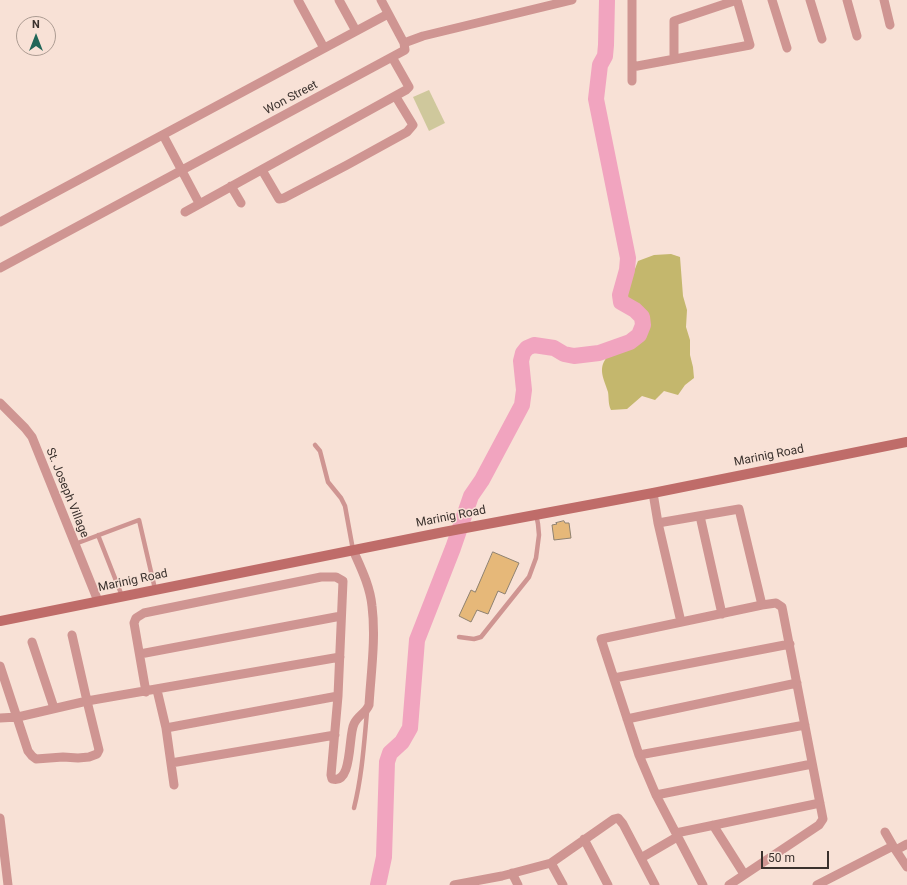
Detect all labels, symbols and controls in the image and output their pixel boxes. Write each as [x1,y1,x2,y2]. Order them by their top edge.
north arrow [16,16,56,56]
text: N [32,18,40,31]
street label: Won Street [262,78,320,118]
street label: Marinig Road [733,442,805,470]
street label: St. Joseph Village [42,446,92,540]
street label: Marinig Road [415,503,487,531]
street label: Marinig Road [97,567,169,595]
scale bar [763,843,831,869]
text: 50 m [768,851,795,865]

